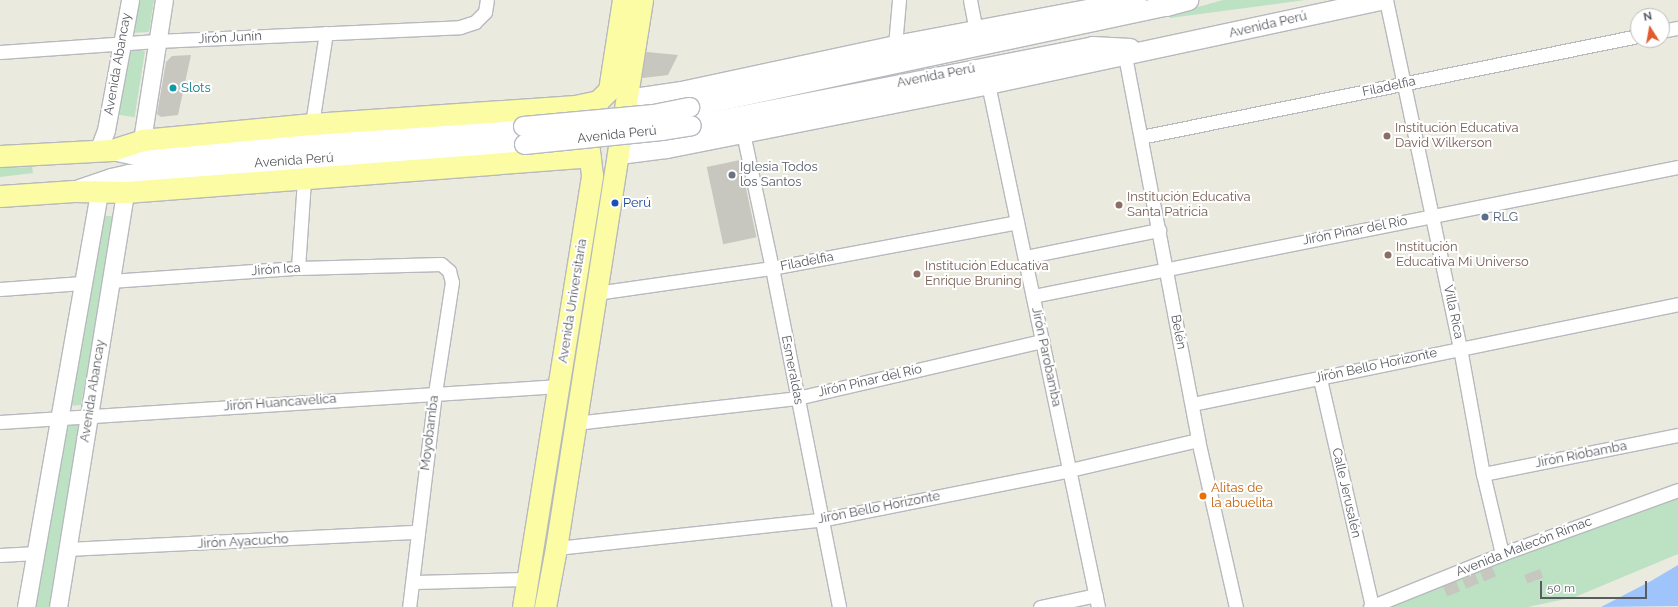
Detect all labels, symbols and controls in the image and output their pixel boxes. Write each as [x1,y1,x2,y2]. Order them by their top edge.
street label: Avenida Perú [1228,8,1308,42]
north arrow [1630,8,1670,48]
text: N [1642,10,1653,24]
street label: Avenida Abancay [101,11,135,117]
street label: Jirón Junín [198,29,262,47]
street label: Avenida Perú [896,61,976,91]
street label: Filadelfia [1361,74,1417,100]
place label: Slots [181,80,211,96]
marker: Slots [168,83,178,93]
place label: Institución Educativa David Wilkerson [1395,121,1519,152]
street label: Avenida Perú [577,123,657,147]
marker: Institución Educativa David Wilkerson [1382,131,1392,141]
street label: Avenida Perú [254,150,334,172]
place label: Iglesia Todos los Santos [740,160,818,191]
marker: Iglesia Todos los Santos [727,170,737,180]
place label: Institución Educativa Santa Patricia [1127,190,1251,221]
place label: Perú [623,195,651,211]
marker: Perú [610,198,620,208]
marker: Institución Educativa Santa Patricia [1114,200,1124,210]
place label: RLG [1493,209,1518,225]
marker: RLG [1480,212,1490,222]
street label: Jirón Pinar del Río [1301,213,1409,249]
street label: Avenida Universitaria [555,238,591,364]
place label: Institución Educativa Mi Universo [1396,240,1529,271]
street label: Filadelfia [779,249,835,275]
marker: Institución Educativa Mi Universo [1383,250,1393,260]
place label: Institución Educativa Enrique Bruning [925,259,1049,290]
street label: Jirón Ica [251,260,301,280]
marker: Institución Educativa Enrique Bruning [912,269,922,279]
street label: Villa Rica [1440,284,1466,340]
street label: Jirón Parobamba [1028,306,1064,408]
street label: Belén [1167,313,1189,351]
street label: Esmeraldas [778,334,806,406]
street label: Avenida Abancay [77,338,109,444]
street label: Jirón Bello Horizonte [1314,345,1438,387]
street label: Jirón Pinar del Río [816,361,924,401]
street label: Jirón Huancavelica [223,391,337,415]
street label: Moyobamba [418,395,442,471]
street label: Jirón Riobamba [1534,438,1628,472]
street label: Calle Jerusalén [1328,446,1364,540]
place label: Alitas de la abuelita [1211,481,1273,512]
street label: Jirón Bello Horizonte [816,488,942,528]
marker: Alitas de la abuelita [1198,491,1208,501]
street label: Avenida Malecón Rímac [1454,514,1594,580]
street label: Jirón Ayacucho [197,532,289,552]
scale bar [1542,573,1649,599]
text: 50 m [1547,581,1575,595]

